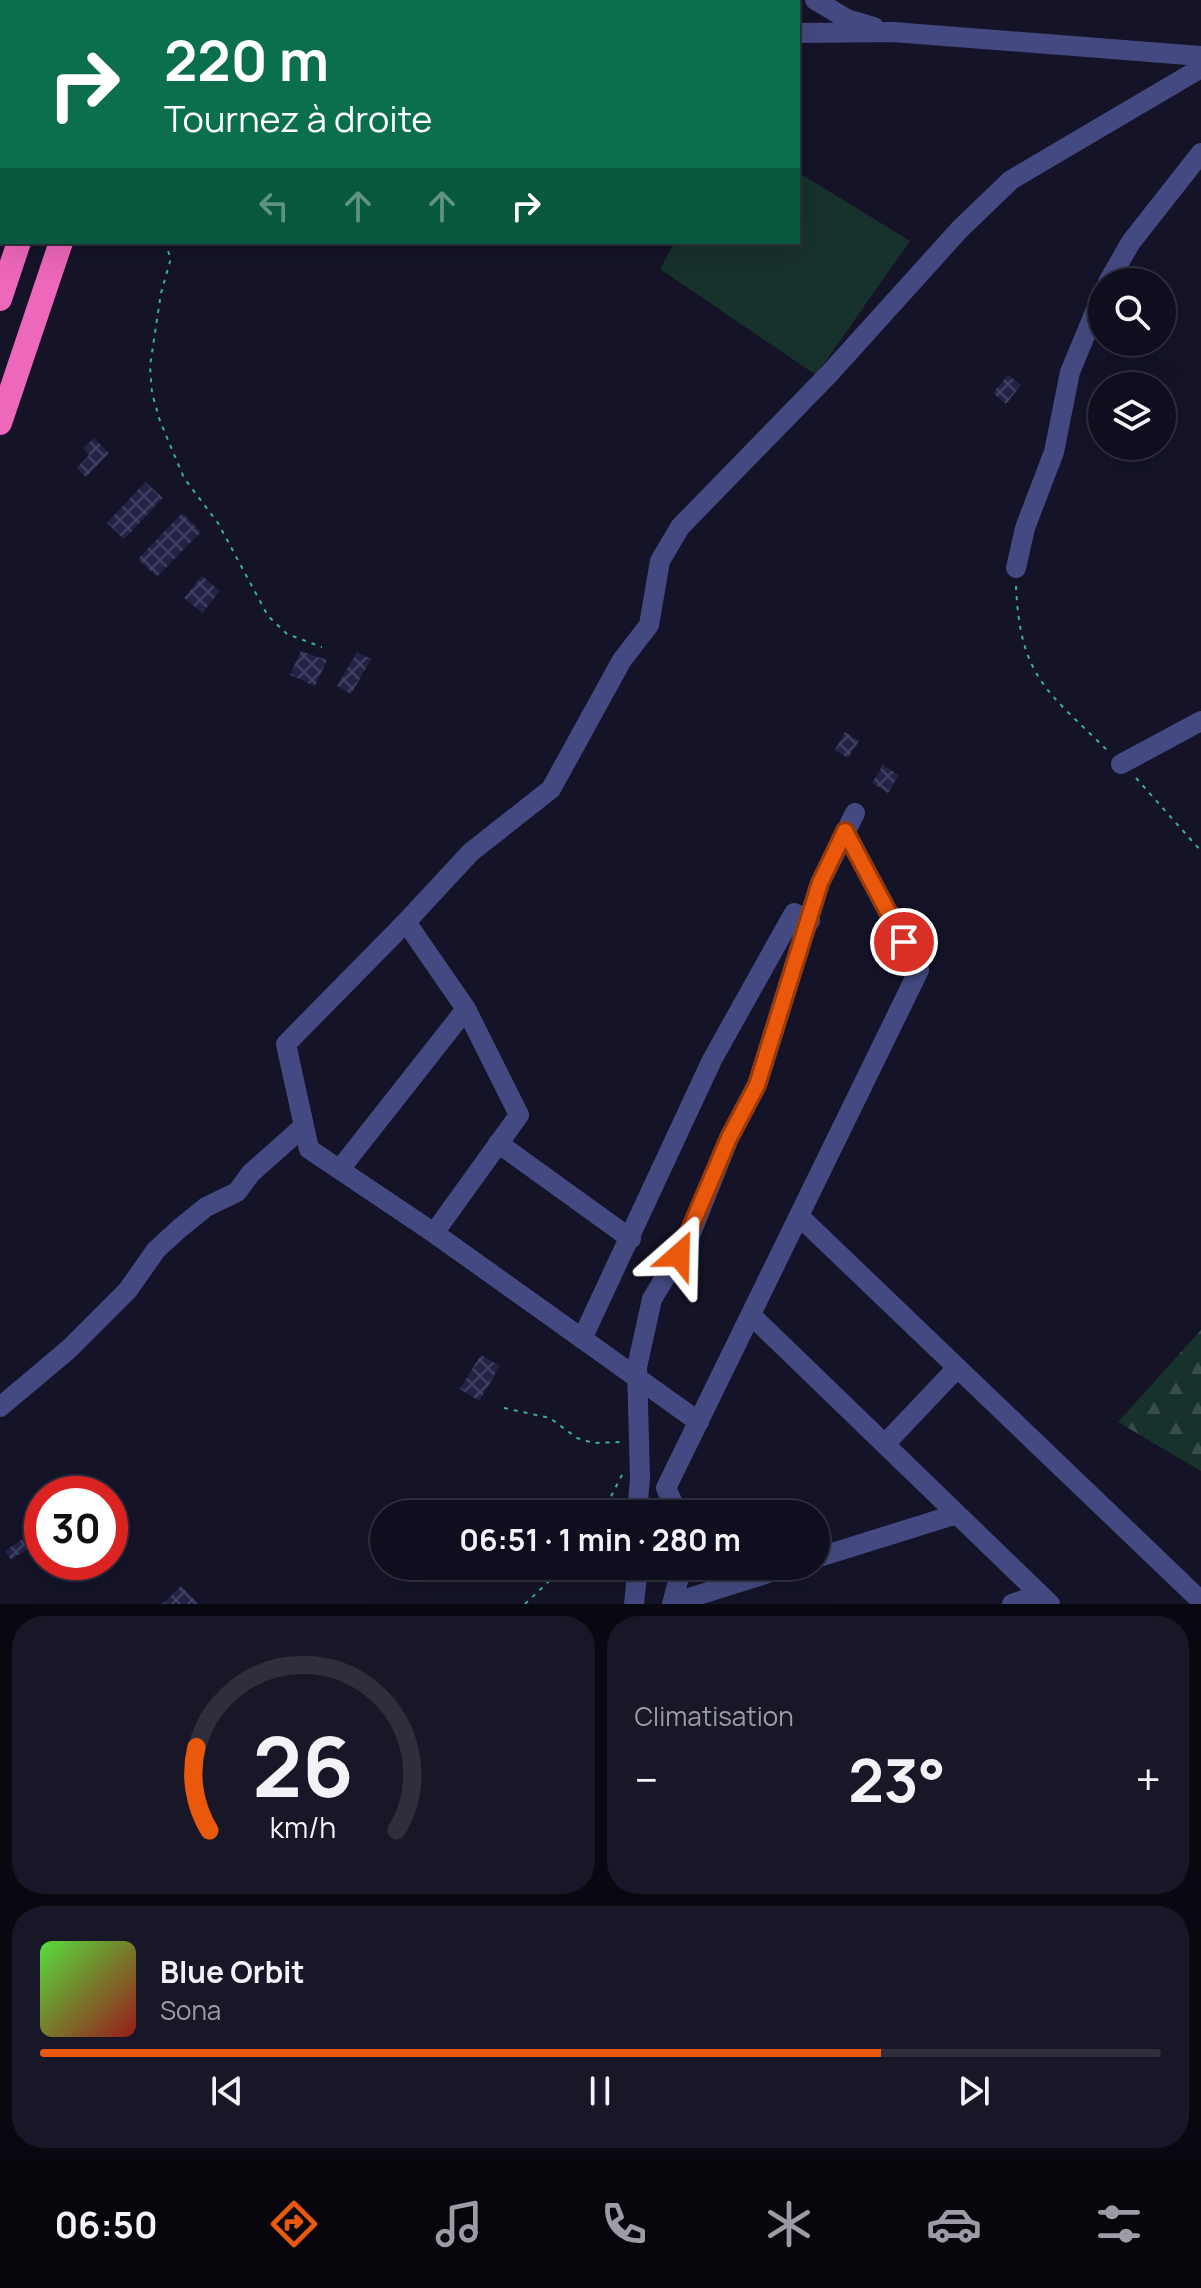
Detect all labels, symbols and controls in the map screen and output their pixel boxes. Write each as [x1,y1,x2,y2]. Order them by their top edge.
text: 220 m [164,21,329,98]
icon: right [32,32,136,136]
text: Tournez à droite [164,94,432,143]
icon: left [252,184,296,228]
icon: ahead [336,184,380,228]
icon: ahead [420,184,464,228]
icon: right [504,184,548,228]
map controls [1088,268,1176,460]
button: search [1088,268,1176,356]
button: layers [1088,372,1176,460]
pin [870,908,938,976]
icon: arrive [882,920,926,964]
position arrow [637,1213,721,1297]
speed limit sign: 30 [24,1476,128,1580]
text: 06:51 · 1 min · 280 m [459,1519,741,1560]
text: Climatisation [635,1698,794,1734]
text: 26 [253,1708,354,1822]
text: 23° [848,1738,946,1820]
text: − [635,1749,658,1809]
text: + [1136,1749,1161,1809]
text: km/h [270,1808,336,1847]
text: Blue Orbit [160,1951,305,1992]
text: Sona [160,1992,221,2028]
icon: previous [205,2069,249,2113]
icon: pause [578,2069,622,2113]
icon: next [952,2069,996,2113]
icon: directions [266,2196,322,2252]
icon: music [431,2196,487,2252]
icon: phone [596,2196,652,2252]
icon: climate [761,2196,817,2252]
icon: car [926,2196,982,2252]
icon: filters [1091,2196,1147,2252]
text: 06:50 [54,2200,158,2249]

